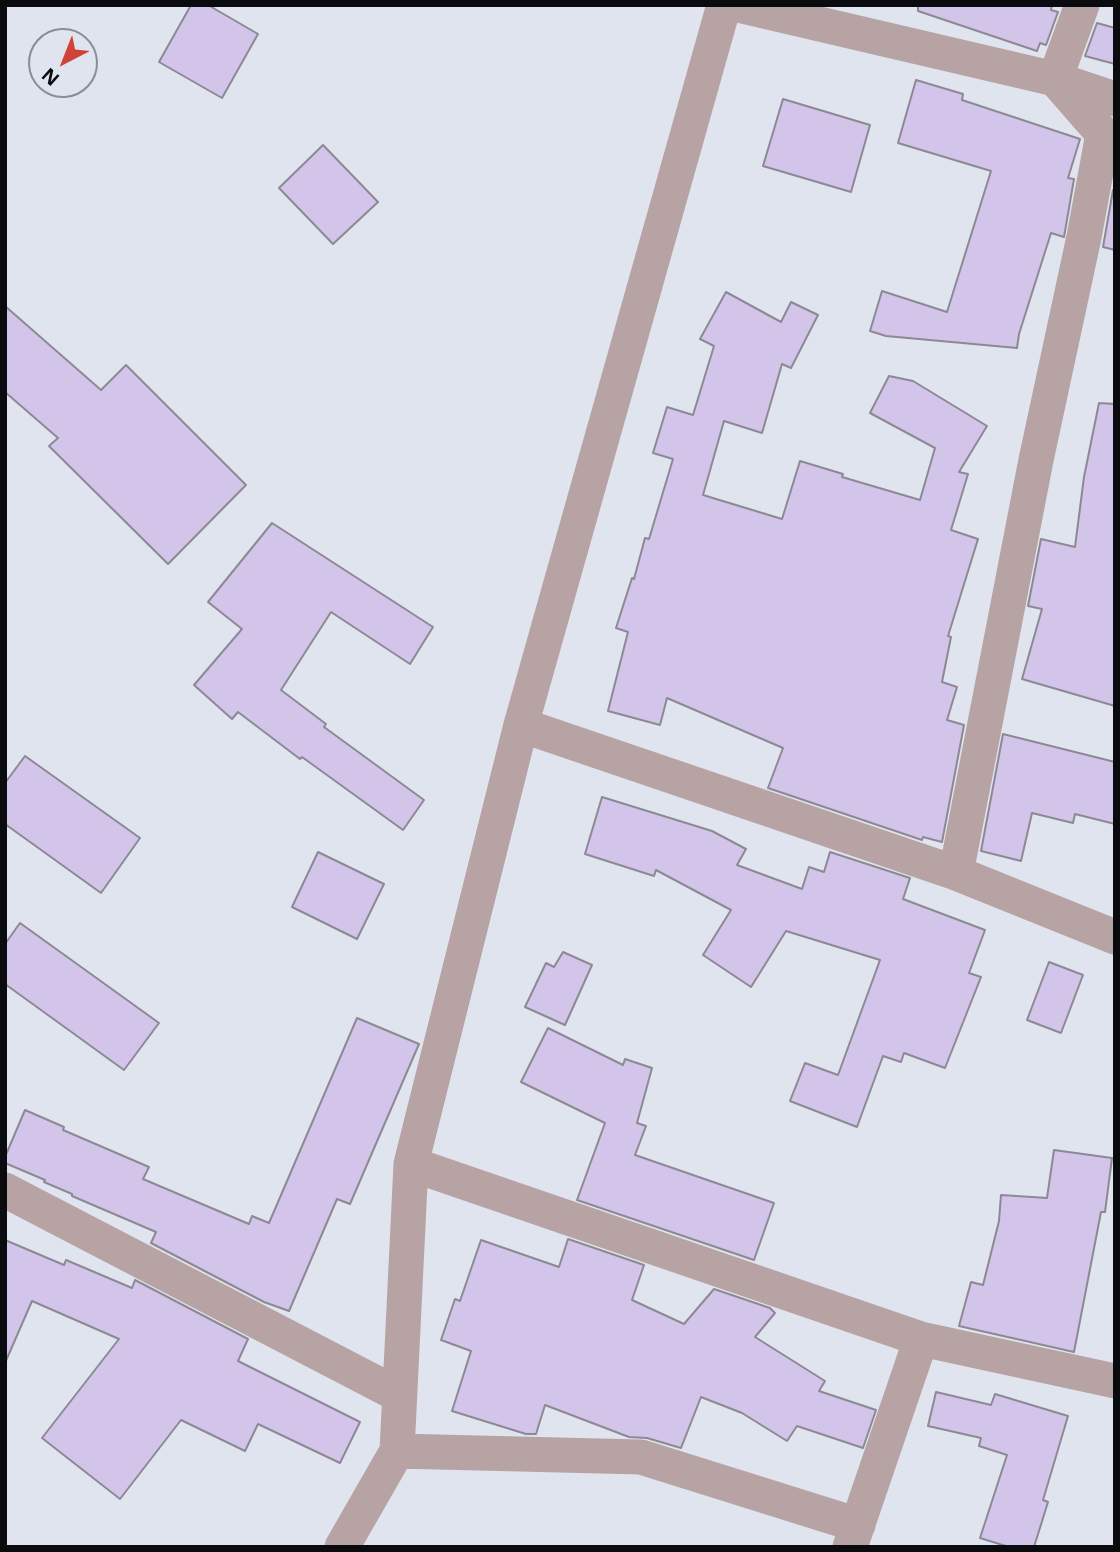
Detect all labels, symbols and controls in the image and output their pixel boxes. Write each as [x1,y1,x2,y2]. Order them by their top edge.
north arrow [28,28,98,98]
text: N [36,62,65,92]

